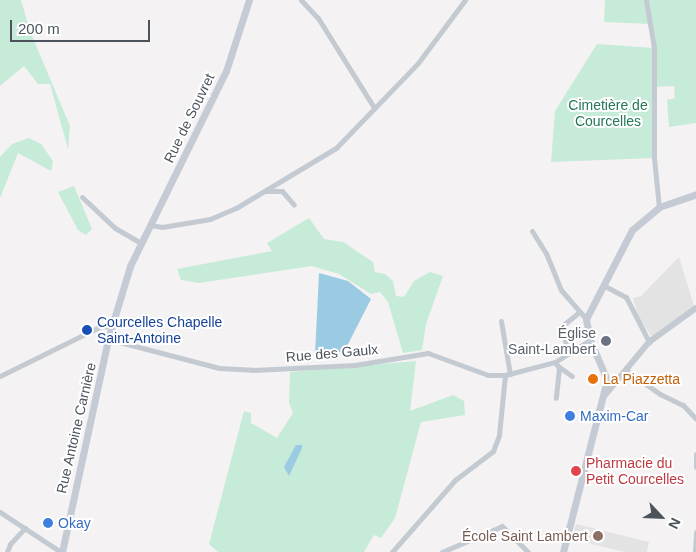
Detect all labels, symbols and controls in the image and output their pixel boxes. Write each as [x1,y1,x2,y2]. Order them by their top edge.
scale bar [12,10,152,42]
text: 200 m [18,20,60,37]
street label: Rue de Souvret [160,71,218,165]
park label: Cimetière de Courcelles [568,97,648,130]
place label: Courcelles Chapelle Saint-Antoine [97,314,222,347]
marker: Courcelles Chapelle Saint-Antoine [81,324,93,336]
place label: Église Saint-Lambert [508,325,596,358]
marker: Église Saint-Lambert [600,335,612,347]
street label: Rue des Gaulx [285,341,379,365]
street label: Rue Antoine Carnière [53,361,99,495]
place label: La Piazzetta [603,371,680,387]
marker: La Piazzetta [587,373,599,385]
place label: Maxim-Car [580,408,648,424]
marker: Maxim-Car [564,410,576,422]
place label: Pharmacie du Petit Courcelles [586,455,684,488]
marker: Pharmacie du Petit Courcelles [570,465,582,477]
north arrow [636,492,686,542]
place label: Okay [58,515,91,531]
text: N [665,515,684,531]
marker: Okay [42,517,54,529]
place label: École Saint Lambert [462,528,588,544]
marker: École Saint Lambert [592,530,604,542]

